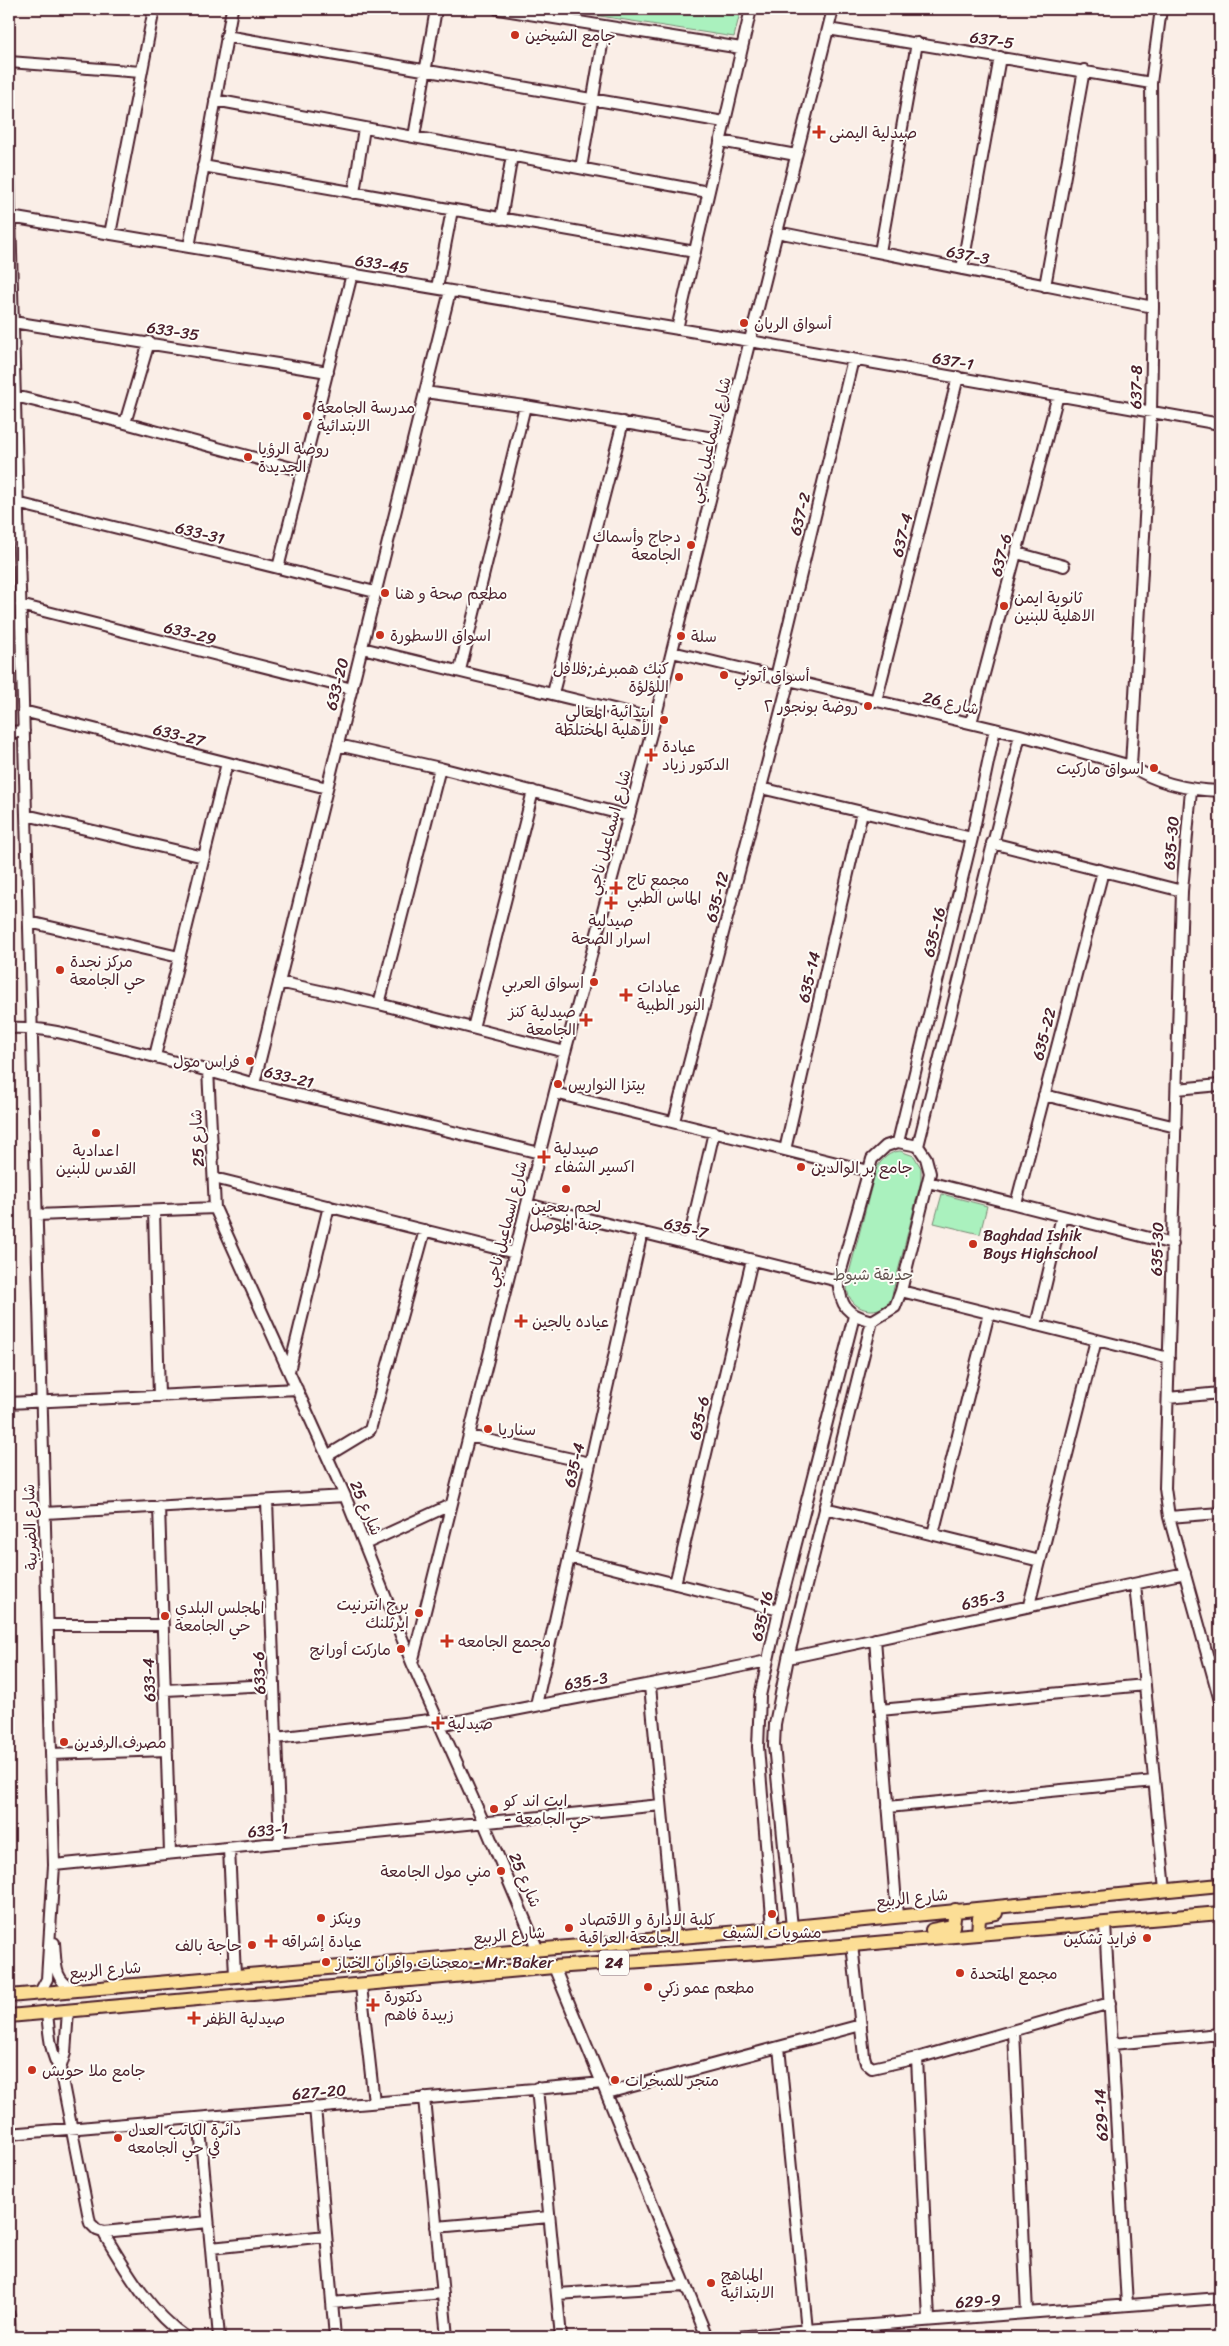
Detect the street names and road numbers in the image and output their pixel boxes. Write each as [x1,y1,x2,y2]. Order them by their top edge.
street label: 637-5 [968,22,1016,58]
street label: 637-3 [944,237,992,273]
street label: 633-45 [353,245,411,283]
street label: 633-35 [145,313,201,349]
street label: 637-1 [930,343,976,379]
street label: 637-8 [1121,364,1151,409]
street label: شارع اسماعيل ناجي [680,374,740,506]
street label: 637-2 [781,489,819,539]
street label: 637-4 [883,510,921,560]
street label: 633-31 [172,513,228,553]
street label: 637-6 [981,530,1021,580]
street label: 633-29 [161,613,219,654]
street label: 633-20 [316,655,358,713]
street label: شارع 26 [920,682,982,724]
street label: 633-27 [150,715,209,756]
street label: شارع اسماعيل ناجي [578,766,640,898]
street label: 635-30 [1154,815,1188,871]
street label: 635-12 [696,869,738,925]
street label: 635-16 [914,904,954,960]
street label: 635-14 [789,948,829,1006]
street label: 635-22 [1023,1004,1065,1064]
street label: 633-21 [261,1057,317,1097]
street label: شارع 25 [181,1108,213,1168]
street label: شارع اسماعيل ناجي [476,1158,536,1290]
street label: 635-7 [661,1209,712,1248]
street label: 635-30 [1142,1222,1172,1276]
street label: 635-6 [680,1393,718,1443]
street label: 635-4 [555,1440,593,1490]
street label: شارع 25 [341,1476,391,1540]
street label: شارع الضريبة [14,1483,46,1571]
street label: 635-3 [959,1581,1008,1619]
street label: 635-16 [742,1588,782,1644]
street label: 633-6 [244,1651,274,1695]
street label: 633-4 [134,1657,164,1703]
street label: 635-3 [562,1663,610,1699]
street label: 633-1 [246,1813,290,1847]
street label: شارع 25 [500,1848,550,1912]
street label: شارع الربيع [874,1880,950,1916]
street label: شارع الربيع [472,1917,546,1953]
road number: 24 [599,1950,629,1976]
street label: شارع الربيع [68,1952,142,1988]
street label: 627-20 [291,2075,347,2109]
street label: 629-14 [1085,2088,1117,2142]
street label: 629-9 [954,2285,1002,2317]

